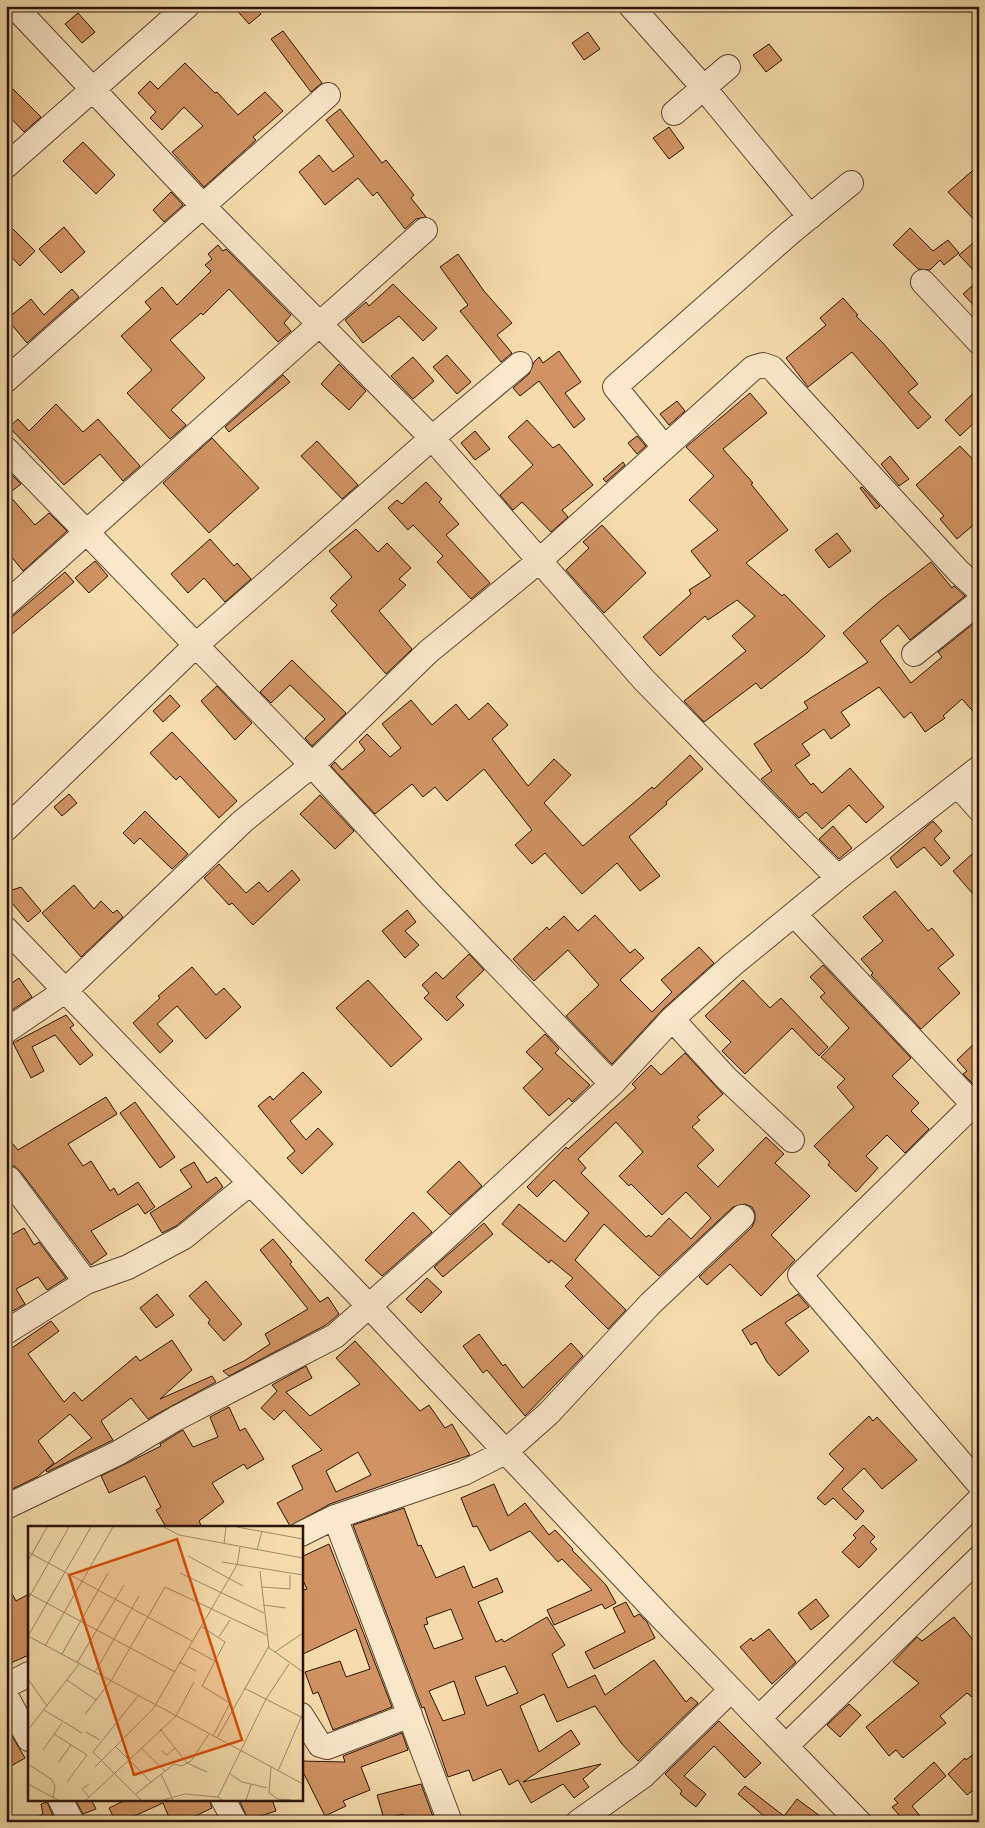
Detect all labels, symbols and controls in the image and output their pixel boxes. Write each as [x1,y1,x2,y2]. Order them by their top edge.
inset map [28,1526,302,1800]

